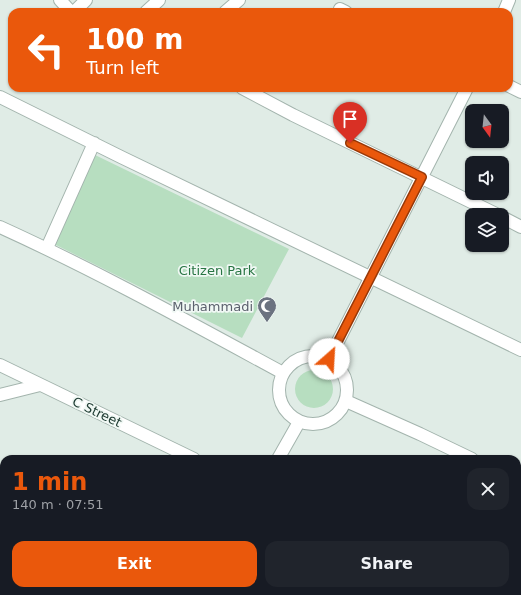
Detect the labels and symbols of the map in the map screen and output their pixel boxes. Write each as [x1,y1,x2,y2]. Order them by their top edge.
pin [333,102,367,143]
north arrow [465,104,509,148]
park label: Citizen Park [179,263,256,278]
mosque icon: Muhammadi [256,295,278,323]
place label: Muhammadi [172,299,253,314]
position arrow [308,338,350,380]
street label: C Street [70,394,124,430]

